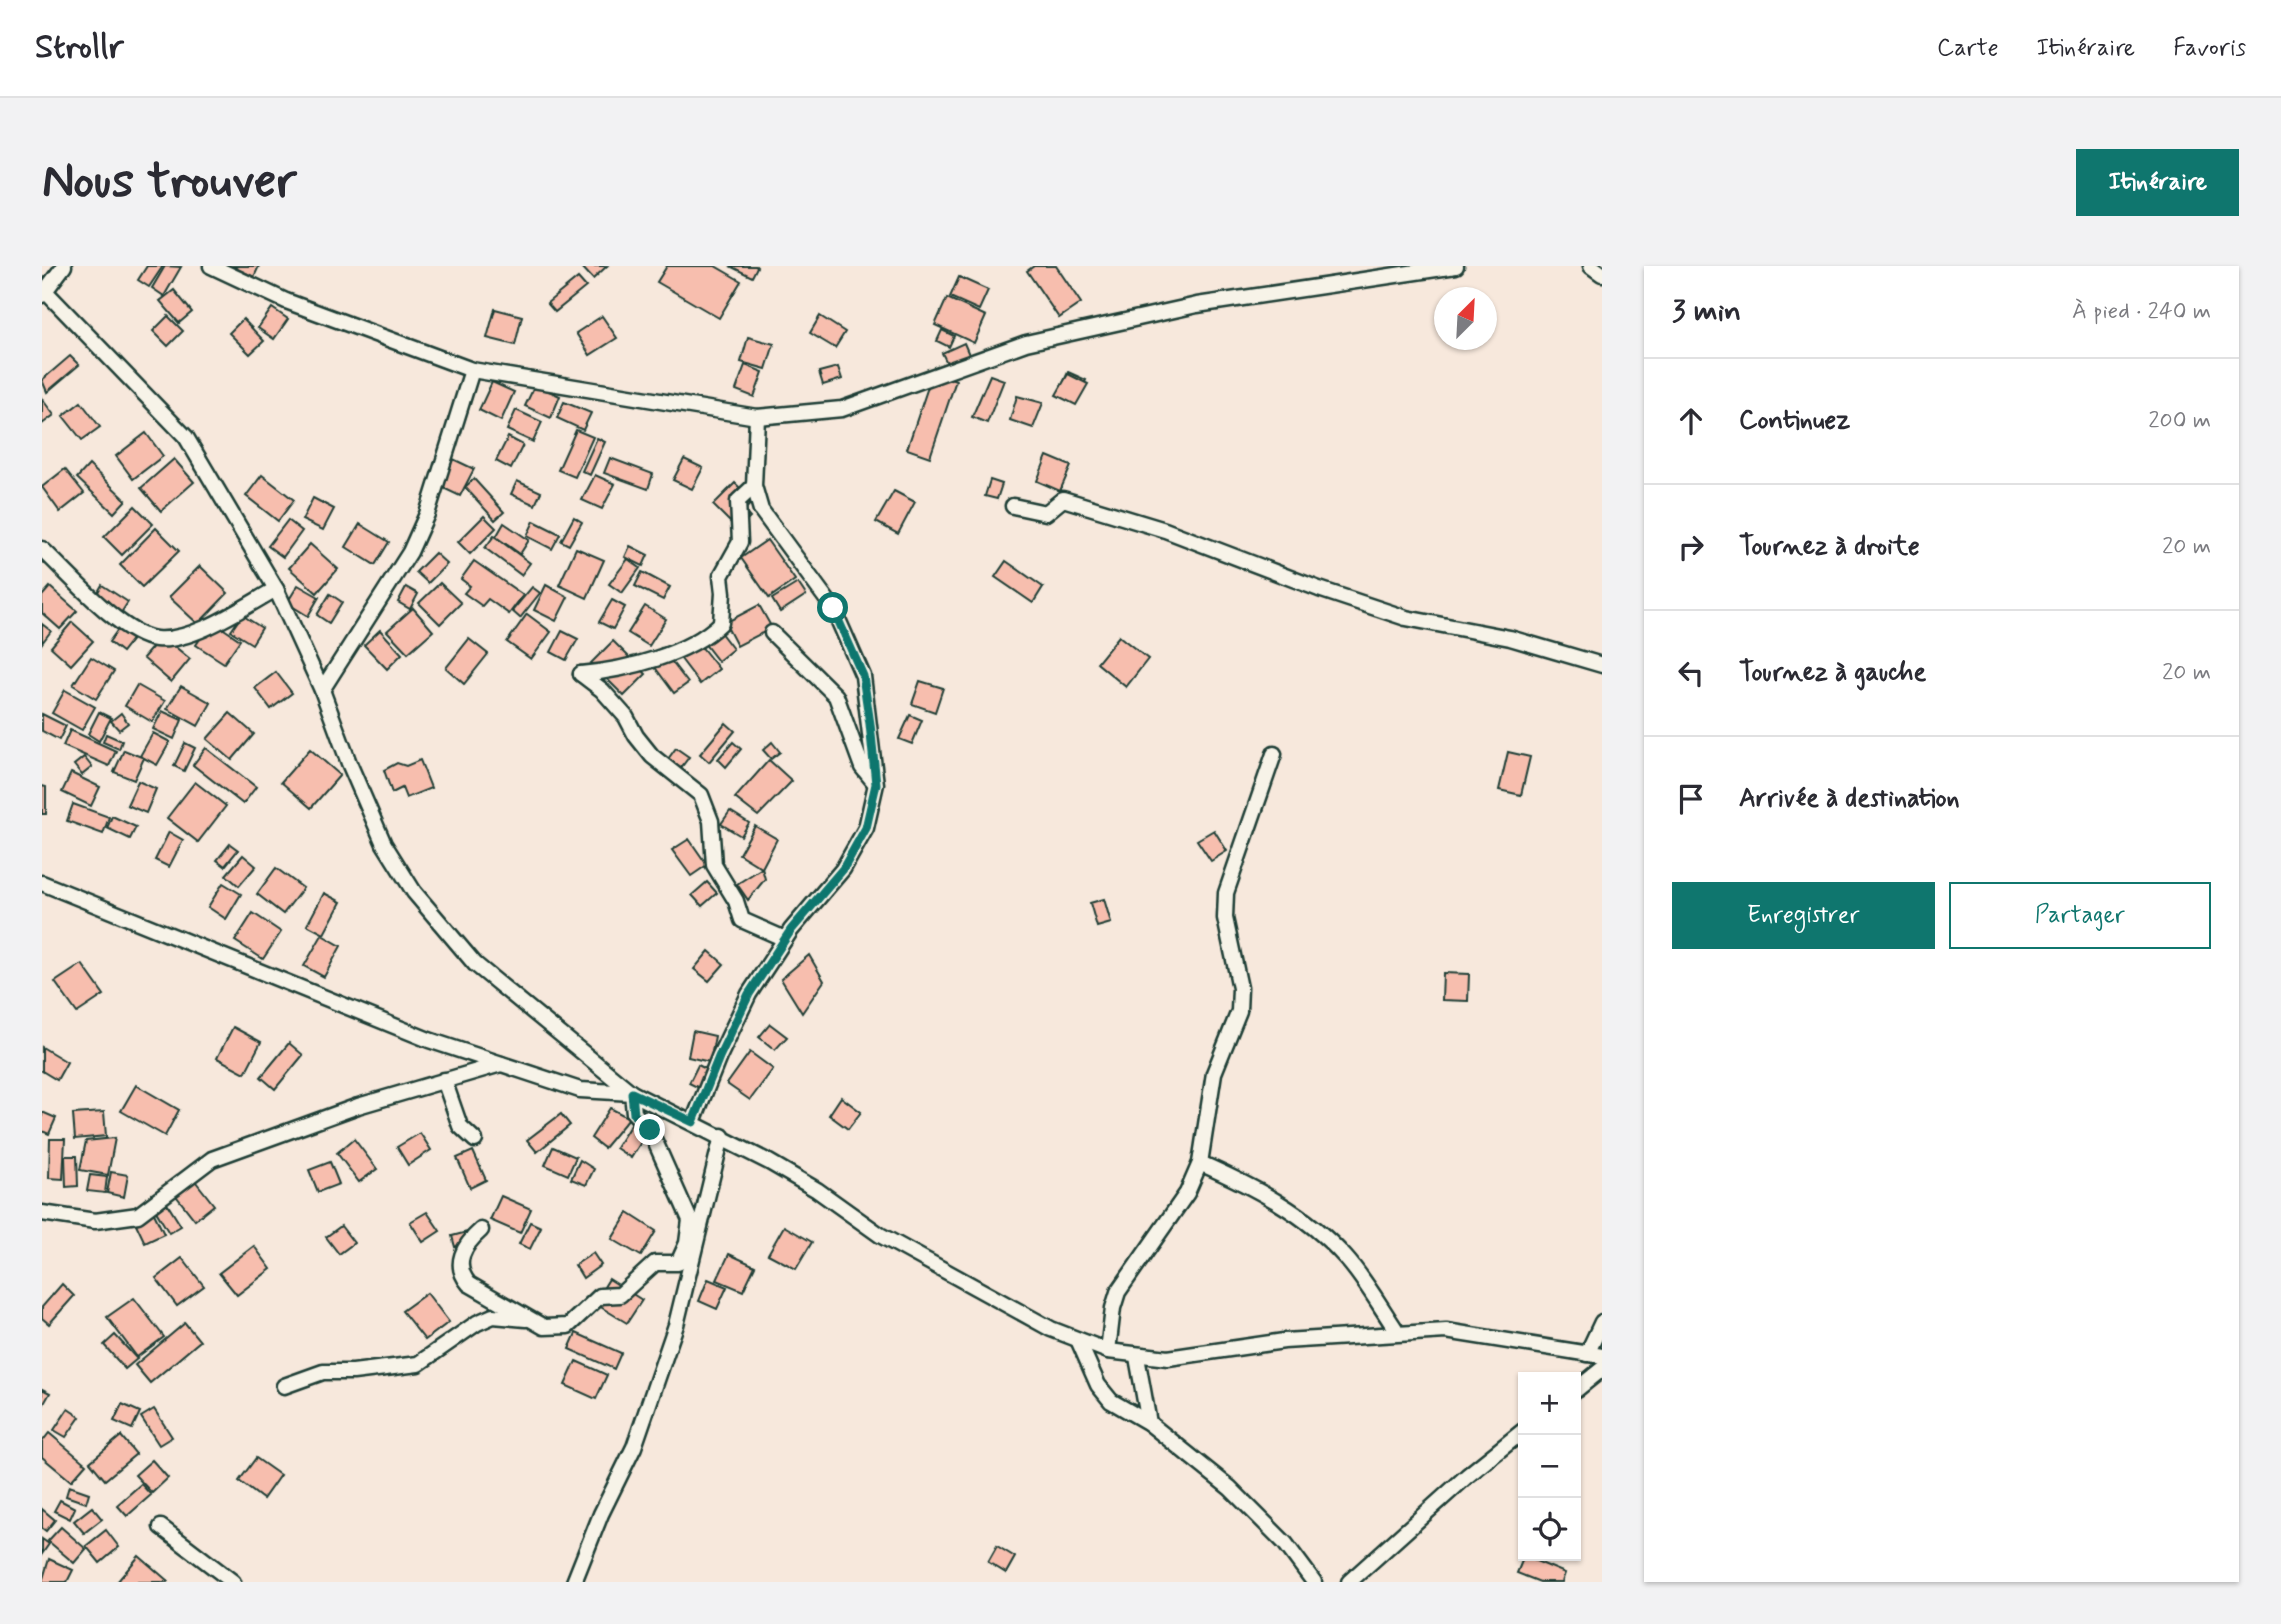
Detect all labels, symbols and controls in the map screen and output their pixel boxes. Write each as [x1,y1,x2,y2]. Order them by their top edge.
text: Strollr [35,26,124,70]
text: Carte [1937,33,1999,64]
text: Itinéraire [2037,33,2135,64]
text: Favoris [2173,33,2246,64]
button: Itinéraire [2076,149,2239,216]
text: Nous trouver [42,150,297,215]
north arrow [1434,287,1497,350]
text: 3 min [1672,292,1741,331]
text: À pied · 240 m [2072,297,2211,327]
icon: ahead [1672,402,1710,440]
text: Continuez [1739,404,1850,438]
text: 200 m [2148,406,2211,436]
icon: right [1672,528,1710,566]
text: Tournez à droite [1739,530,1920,564]
text: 20 m [2162,532,2211,562]
route start [817,592,848,623]
icon: left [1672,654,1710,692]
text: Tournez à gauche [1739,656,1926,690]
text: 20 m [2162,658,2211,688]
icon: arrive [1672,780,1710,818]
text: Arrivée à destination [1739,782,1960,816]
button: Enregistrer [1672,882,1935,949]
button: Partager [1949,882,2211,949]
route end [634,1114,665,1145]
map controls [1518,1372,1581,1561]
button: + [1518,1372,1581,1435]
button: − [1518,1435,1581,1498]
button: locate [1518,1498,1581,1561]

